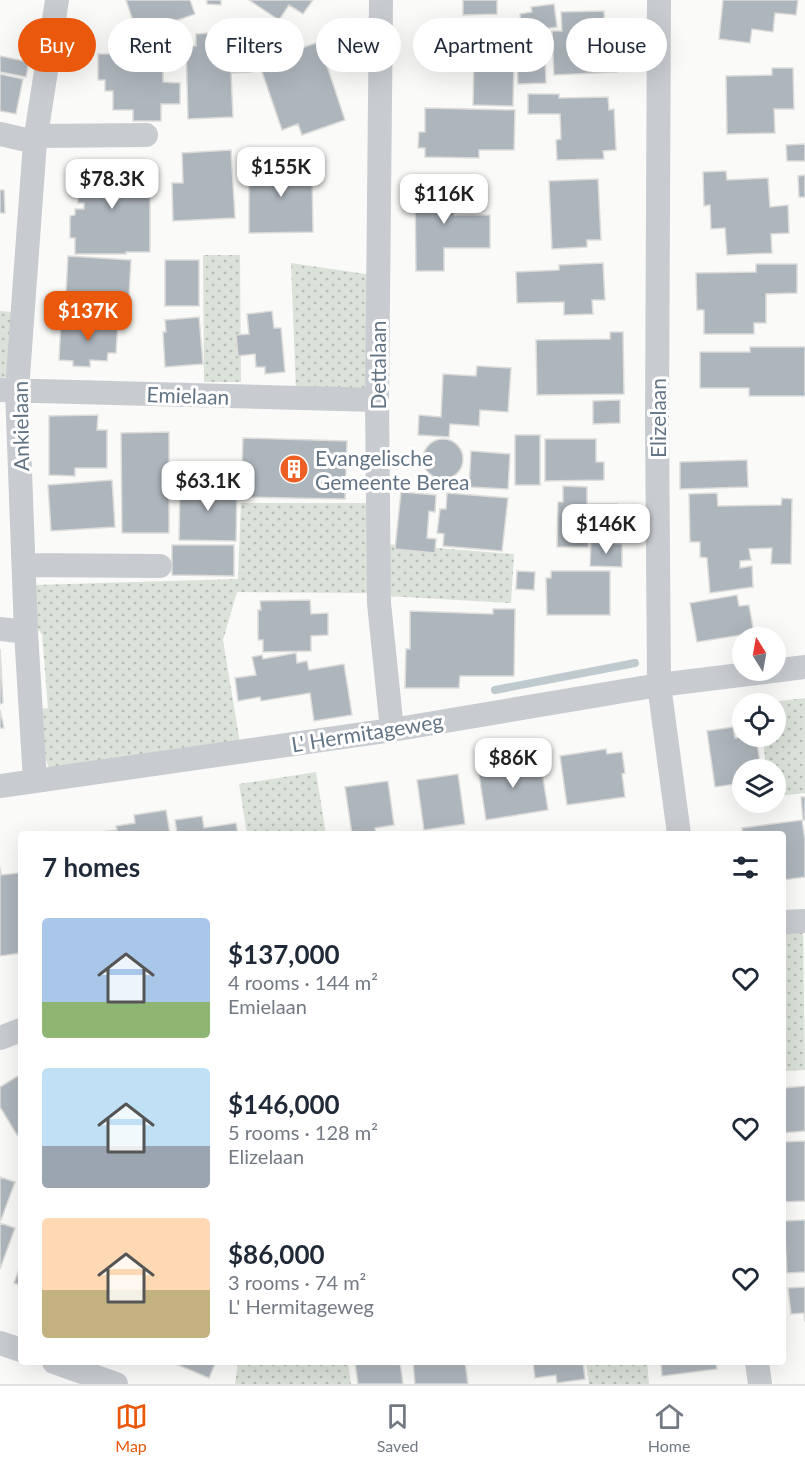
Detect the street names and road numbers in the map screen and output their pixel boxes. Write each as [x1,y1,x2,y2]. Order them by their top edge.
street label: Dettalaan [365,320,390,410]
street label: Elizelaan [645,378,670,458]
street label: Ankielaan [7,381,33,471]
street label: Emielaan [146,381,230,409]
street label: L' Hermitageweg [289,708,445,756]

